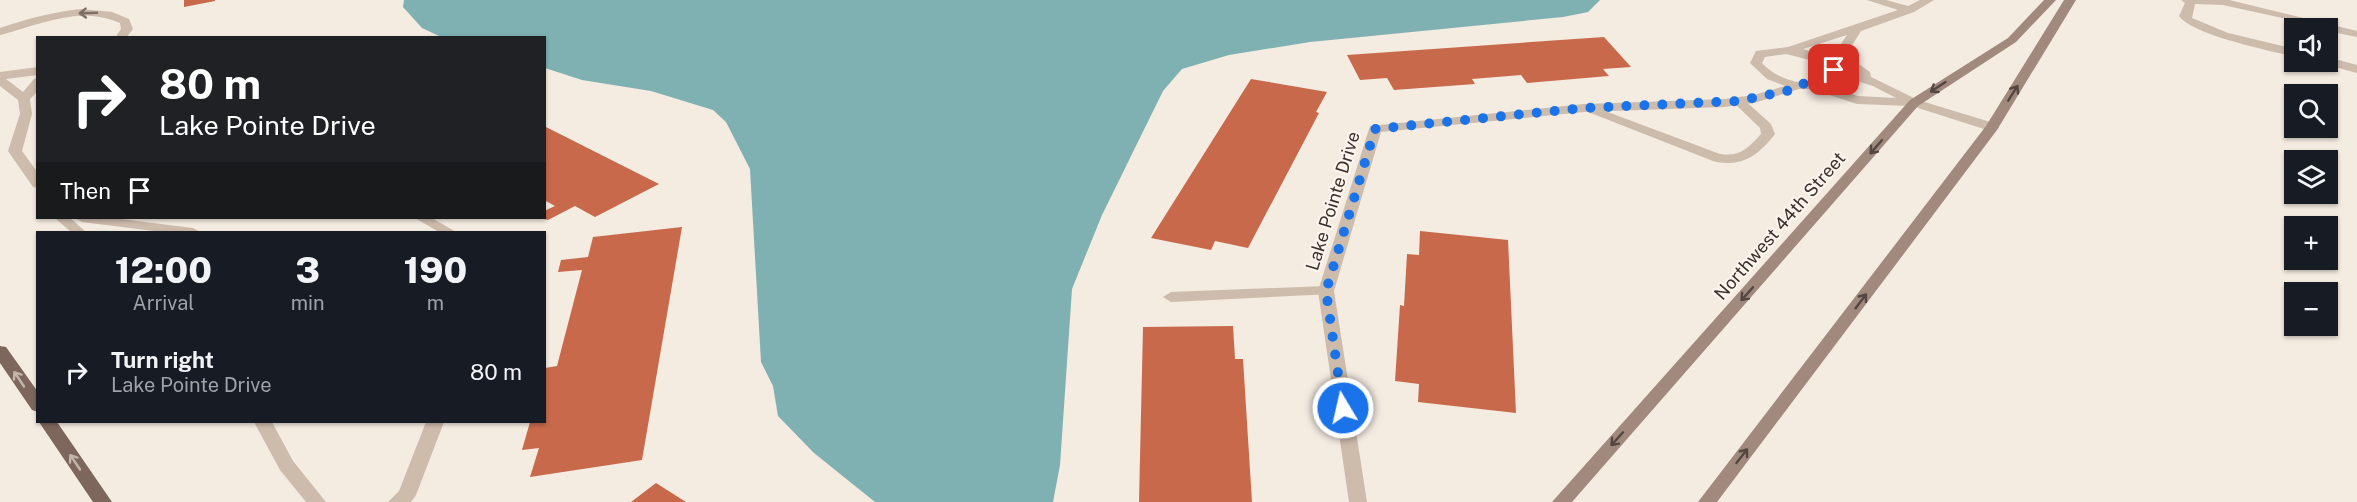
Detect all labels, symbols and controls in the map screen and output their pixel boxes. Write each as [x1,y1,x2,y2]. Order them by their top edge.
one-way arrow [79,8,99,19]
map controls [2284,18,2338,336]
button: sound [2284,18,2338,72]
pin [1808,44,1859,95]
icon: arrive [1817,53,1850,86]
text: 80 m [159,59,261,108]
icon: right [60,60,138,138]
one-way arrow [1930,82,1947,94]
button: search [2284,84,2338,138]
one-way arrow [2008,85,2020,102]
text: Lake Pointe Drive [159,109,376,141]
street label: Lake Pointe Drive [1301,129,1364,273]
one-way arrow [1869,139,1882,155]
street label: Northwest 44th Street [1710,148,1849,304]
button: layers [2284,150,2338,204]
icon: arrive [123,174,156,207]
text: Then [60,178,111,204]
button: + [2284,216,2338,270]
text: 12:00 [115,249,212,291]
text: 3 [295,249,320,291]
text: 190 [403,249,467,291]
button: − [2284,282,2338,336]
one-way arrow [1740,286,1754,301]
text: Arrival [132,291,194,315]
text: min [291,291,325,315]
text: m [427,291,444,315]
one-way arrow [1855,293,1868,309]
text: Turn right [111,347,214,373]
icon: right [60,356,93,389]
text: 80 m [470,359,522,385]
one-way arrow [13,371,25,387]
text: Lake Pointe Drive [111,373,272,397]
position arrow [1311,376,1375,440]
one-way arrow [1610,431,1624,446]
one-way arrow [1736,448,1749,464]
one-way arrow [69,454,81,470]

